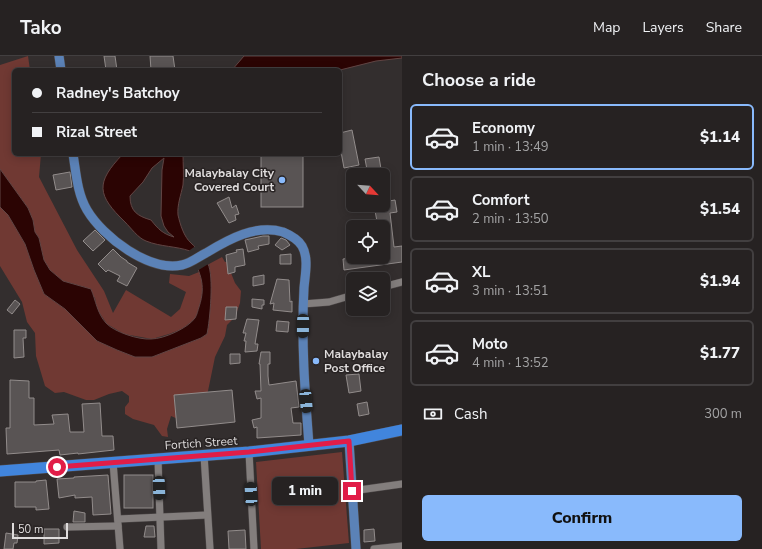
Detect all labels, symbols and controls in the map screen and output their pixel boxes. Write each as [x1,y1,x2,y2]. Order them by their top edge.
text: Tako [20,15,62,41]
text: Map [593,18,620,37]
text: Layers [642,18,684,37]
text: Share [706,18,742,37]
text: Choose a ride [422,68,536,92]
text: Radney's Batchoy [56,83,180,103]
text: Economy [472,118,535,138]
icon: car [424,119,460,155]
text: Rizal Street [56,122,137,142]
text: $1.14 [700,127,740,147]
text: 1 min · 13:49 [472,138,548,156]
place label: Malaybalay City Covered Court [185,165,275,195]
north arrow [346,168,390,212]
map controls [346,168,390,316]
marker: Malaybalay City Covered Court [277,175,287,185]
text: Comfort [472,190,529,210]
icon: car [424,191,460,227]
text: $1.54 [700,199,740,219]
text: 2 min · 13:50 [472,210,548,228]
button: locate [346,220,390,264]
text: XL [472,262,491,282]
icon: car [424,263,460,299]
text: $1.94 [700,271,740,291]
button: layers [346,272,390,316]
text: 3 min · 13:51 [472,282,548,300]
car [297,314,309,338]
text: Moto [472,334,508,354]
icon: car [424,335,460,371]
text: $1.77 [700,343,740,363]
place label: Malaybalay Post Office [324,346,389,376]
text: 4 min · 13:52 [472,354,548,372]
marker: Malaybalay Post Office [311,356,321,366]
car [299,389,313,413]
icon: cash [422,403,444,425]
text: Cash [454,404,488,424]
text: 300 m [704,405,742,423]
street label: Fortich Street [164,432,239,454]
route start [48,458,66,476]
car [153,476,165,500]
callout: 1 min [272,477,338,505]
car [244,482,258,506]
text: 1 min [288,482,322,500]
route end [343,482,361,500]
button: Confirm [422,495,742,541]
scale bar [12,521,68,540]
text: 50 m [18,522,43,537]

